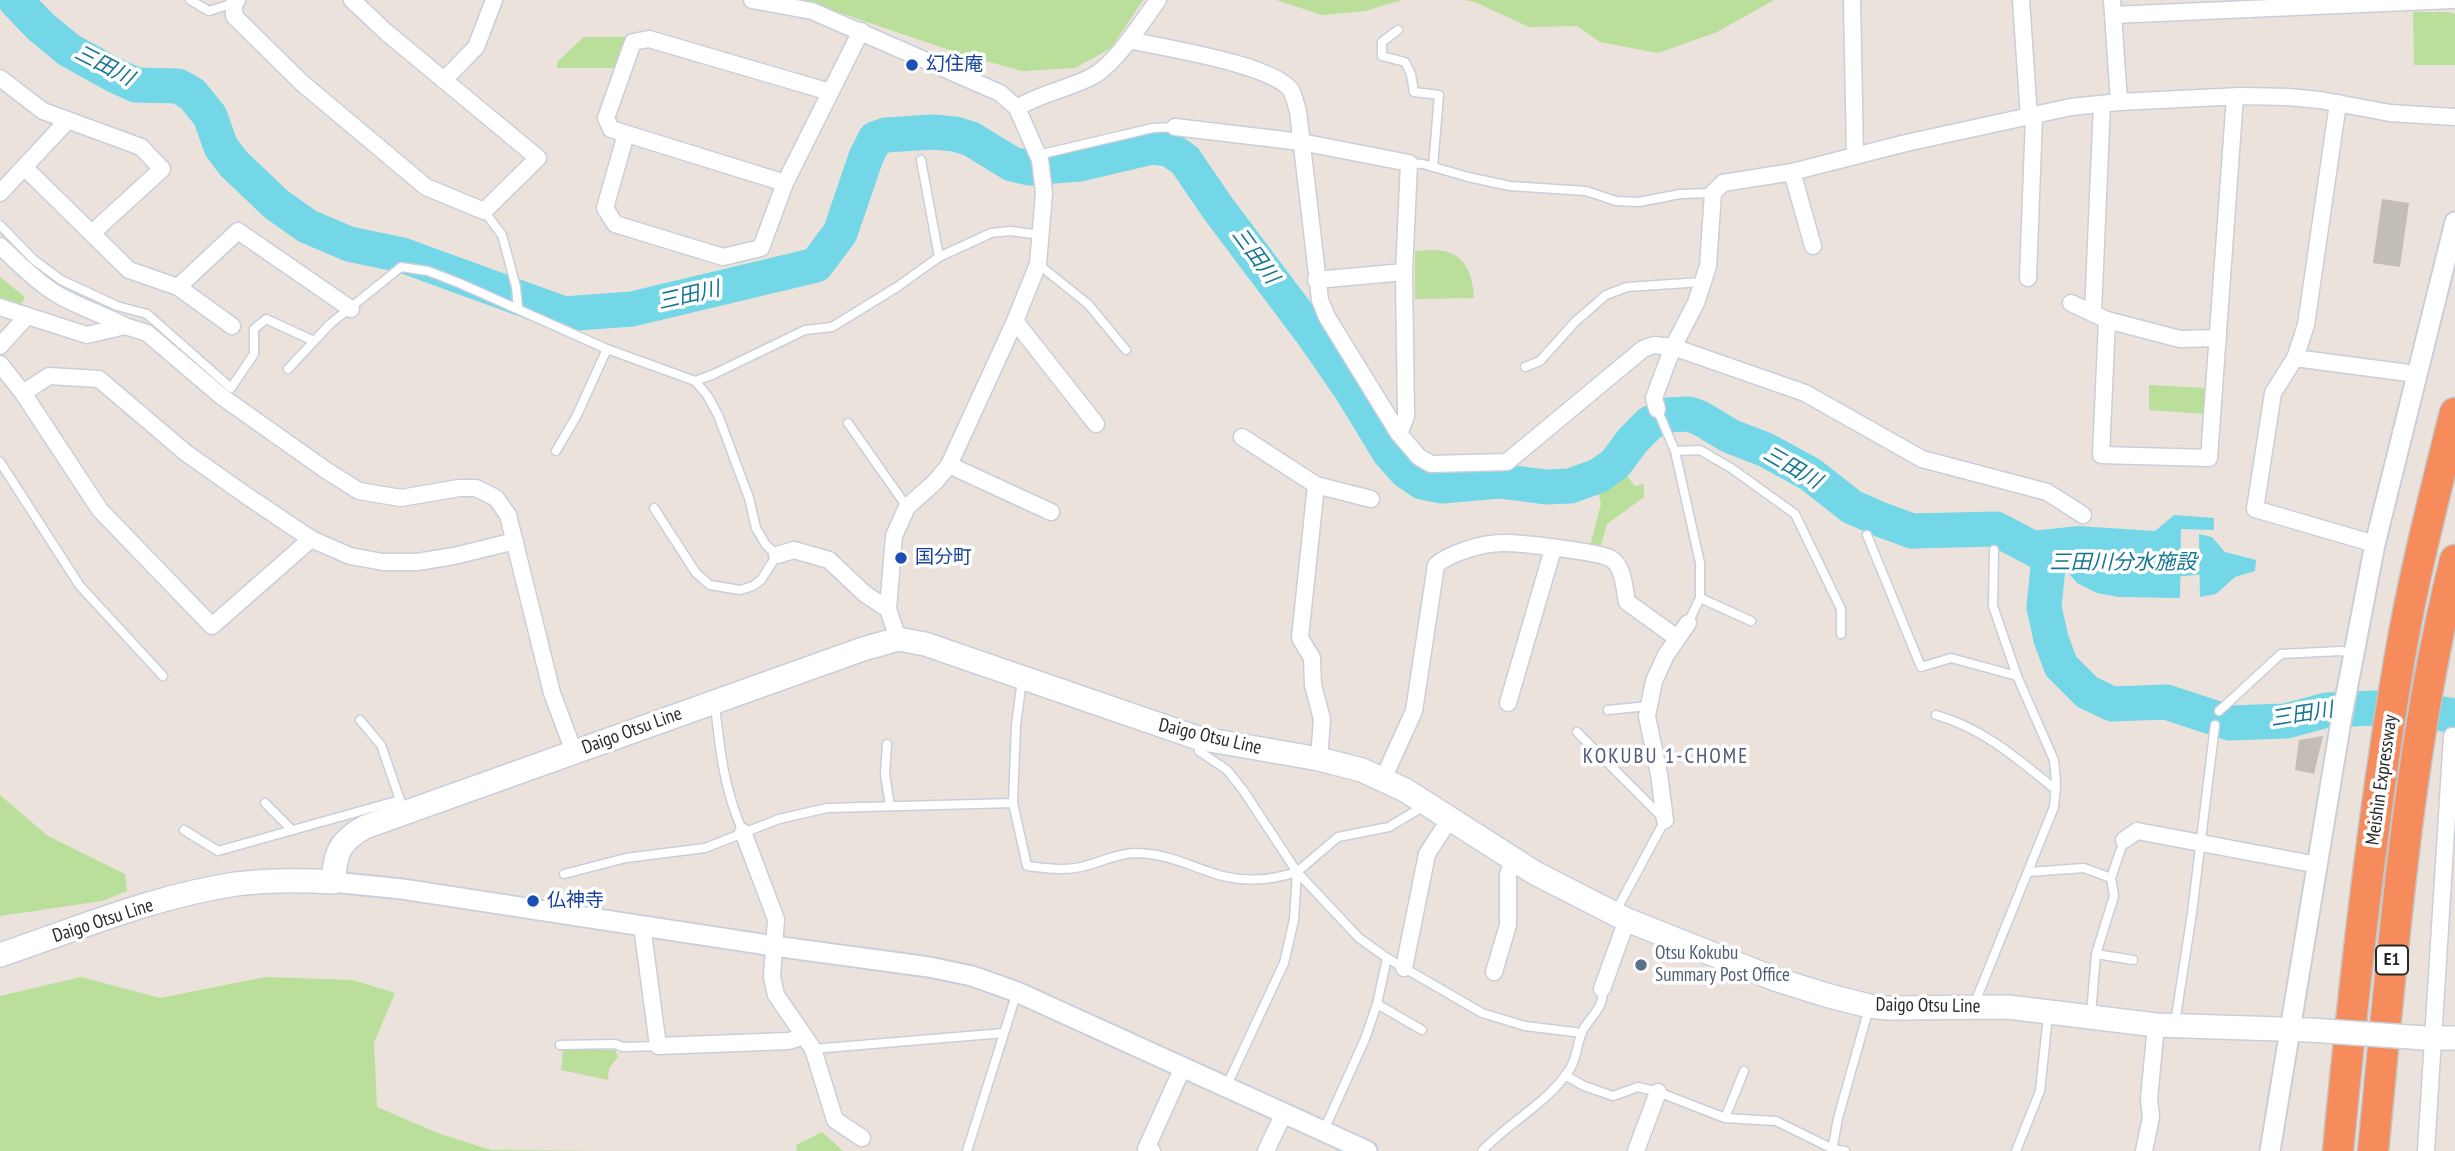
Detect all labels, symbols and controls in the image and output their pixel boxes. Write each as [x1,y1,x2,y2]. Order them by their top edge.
water label: 三田川 [70,40,138,92]
place label: 幻住庵 [926,54,983,76]
marker: 幻住庵 [904,57,920,73]
water label: 三田川 [1226,223,1284,289]
water label: 三田川 [655,277,723,315]
water label: 三田川 [1758,441,1826,495]
place label: 国分町 [915,547,972,569]
marker: 国分町 [893,550,909,566]
water label: 三田川分水施設 [2050,550,2196,576]
water label: 三田川 [2269,698,2335,732]
street label: Daigo Otsu Line [579,702,685,760]
street label: Meishin Expressway [2362,713,2402,847]
street label: Daigo Otsu Line [1156,714,1264,760]
district label: KOKUBU 1-CHOME [1585,744,1747,770]
place label: 仏神寺 [547,890,604,912]
marker: 仏神寺 [525,893,541,909]
street label: Daigo Otsu Line [50,894,156,948]
place label: Otsu Kokubu Summary Post Office [1655,943,1790,987]
road number: E1 [2376,945,2408,974]
marker: Otsu Kokubu Summary Post Office [1633,957,1649,973]
street label: Daigo Otsu Line [1875,994,1981,1018]

